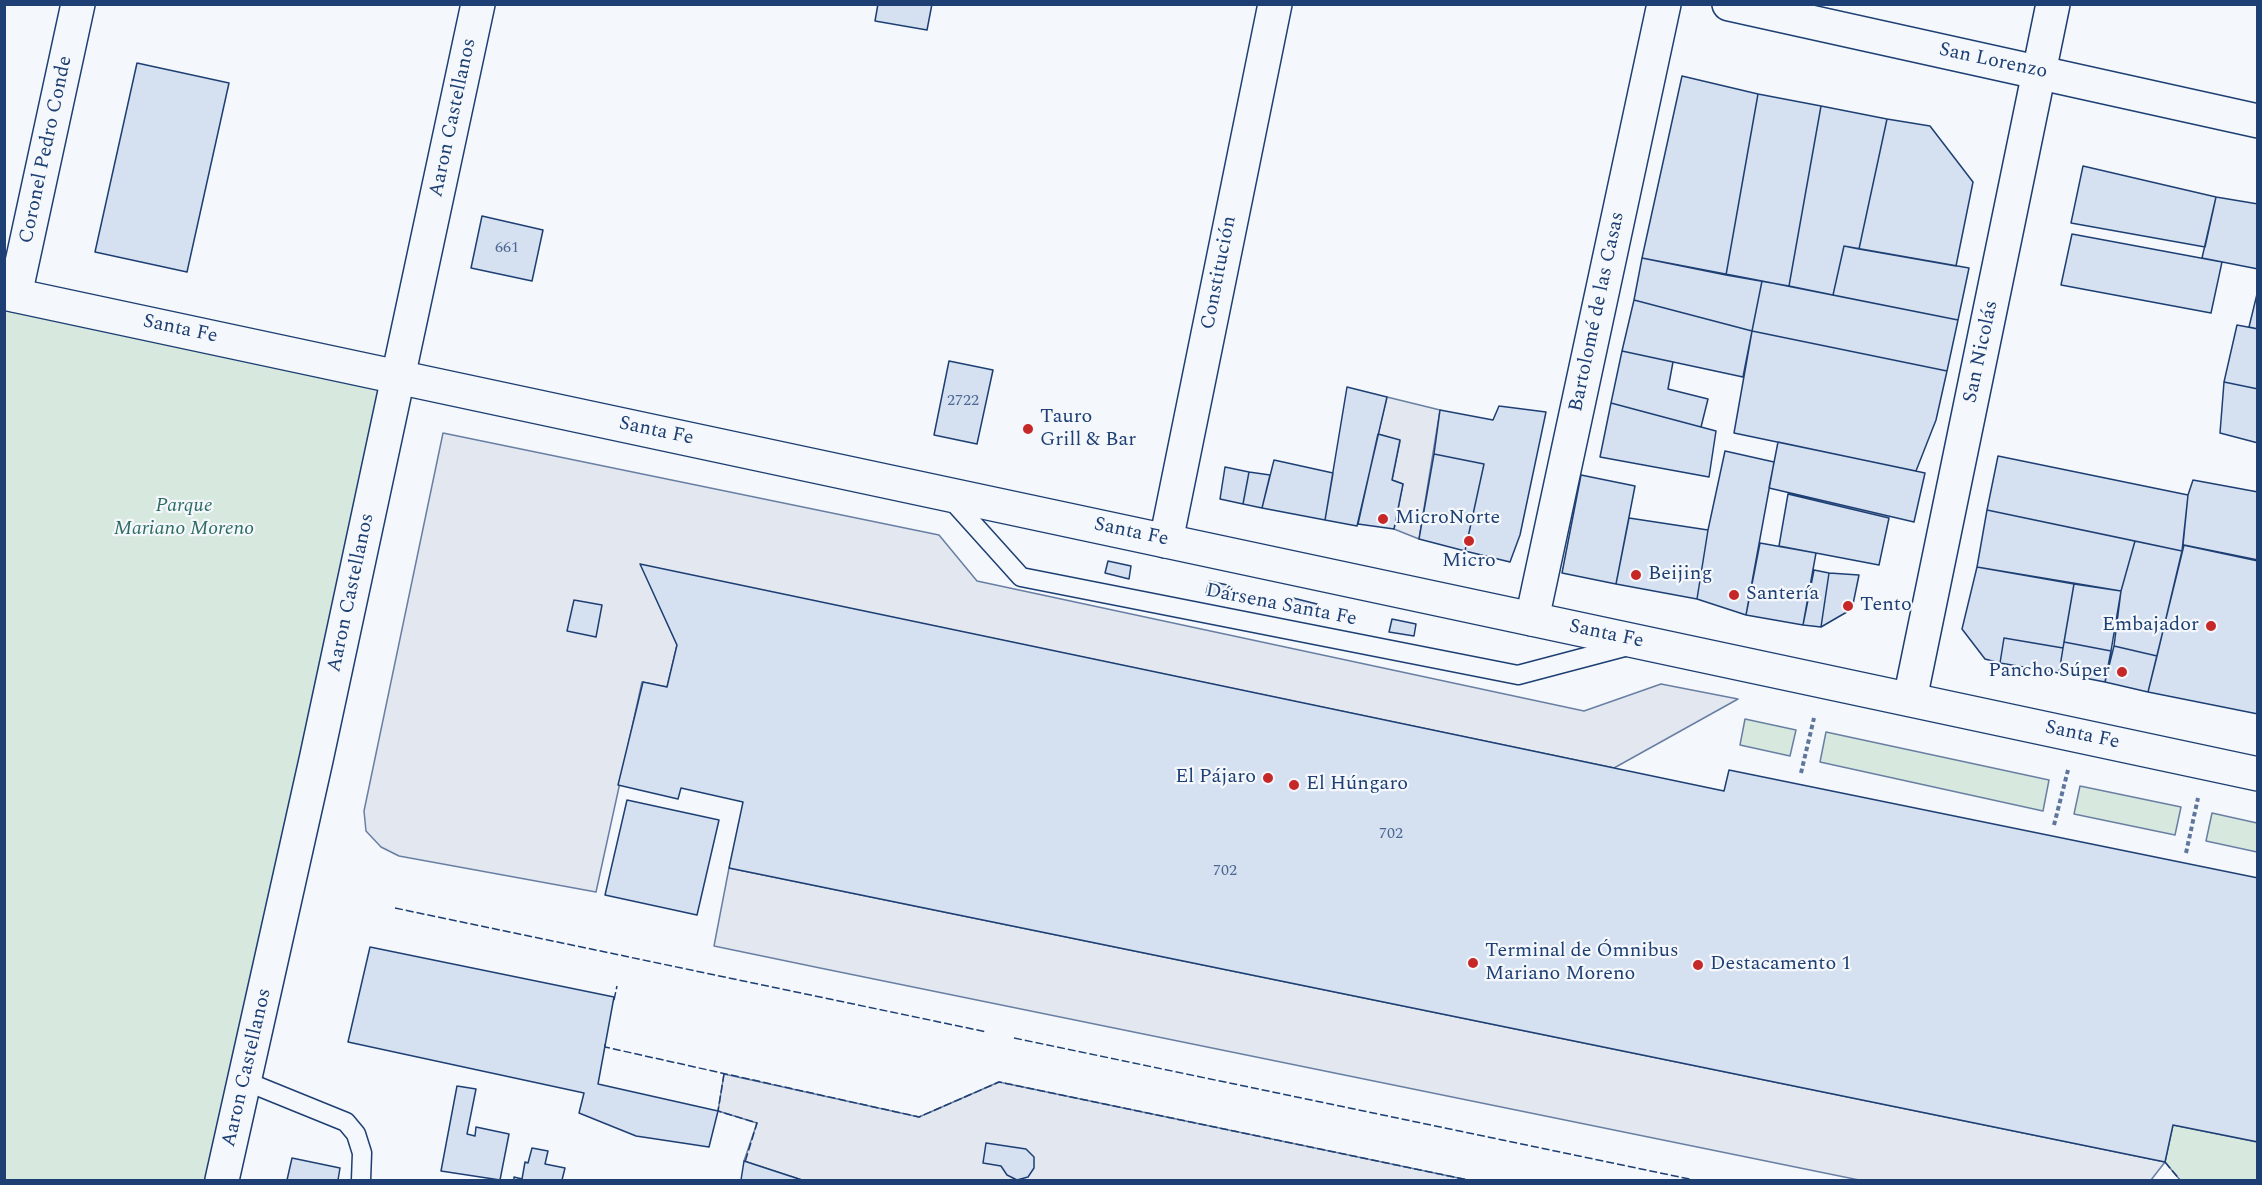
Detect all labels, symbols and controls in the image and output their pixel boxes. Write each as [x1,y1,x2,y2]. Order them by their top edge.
street label: Aaron Castellanos [425,36,483,200]
street label: San Lorenzo [1937,39,2049,85]
street label: Coronel Pedro Conde [15,54,79,246]
street label: Bartolomé de las Casas [1565,210,1631,414]
street label: Constitución [1197,214,1243,332]
house number: 661 [495,239,519,259]
street label: San Nicolás [1959,298,2005,406]
street label: Santa Fe [141,310,219,350]
house number: 2722 [947,392,979,412]
place label: Tauro Grill & Bar [1040,406,1136,453]
street label: Santa Fe [617,412,695,452]
marker: Tauro Grill & Bar [1021,422,1035,436]
park label: Parque Mariano Moreno [114,495,254,542]
place label: MicroNorte [1395,507,1500,531]
street label: Aaron Castellanos [323,511,381,675]
marker: MicroNorte [1376,512,1390,526]
street label: Santa Fe [1092,513,1170,553]
marker: Micro [1462,534,1476,548]
place label: Micro [1442,550,1496,574]
place label: Beijing [1648,563,1712,587]
marker: Beijing [1629,568,1643,582]
street label: Dársena Santa Fe [1203,580,1359,632]
place label: Santería [1746,583,1819,607]
marker: Santería [1727,588,1741,602]
place label: Tento [1860,594,1912,618]
marker: Tento [1841,599,1855,613]
place label: Embajador [2102,614,2199,638]
street label: Santa Fe [1567,615,1645,655]
marker: Embajador [2204,619,2218,633]
place label: Pancho Súper [1988,660,2110,684]
marker: Pancho Súper [2115,665,2129,679]
street label: Santa Fe [2043,716,2121,756]
place label: El Pájaro [1175,766,1256,790]
marker: El Pájaro [1261,771,1275,785]
place label: El Húngaro [1306,773,1408,797]
marker: El Húngaro [1287,778,1301,792]
house number: 702 [1379,825,1403,845]
house number: 702 [1213,862,1237,882]
place label: Terminal de Ómnibus Mariano Moreno [1485,940,1679,987]
place label: Destacamento 1 [1710,953,1851,977]
marker: Terminal de Ómnibus Mariano Moreno [1466,956,1480,970]
marker: Destacamento 1 [1691,958,1705,972]
street label: Aaron Castellanos [218,986,278,1150]

